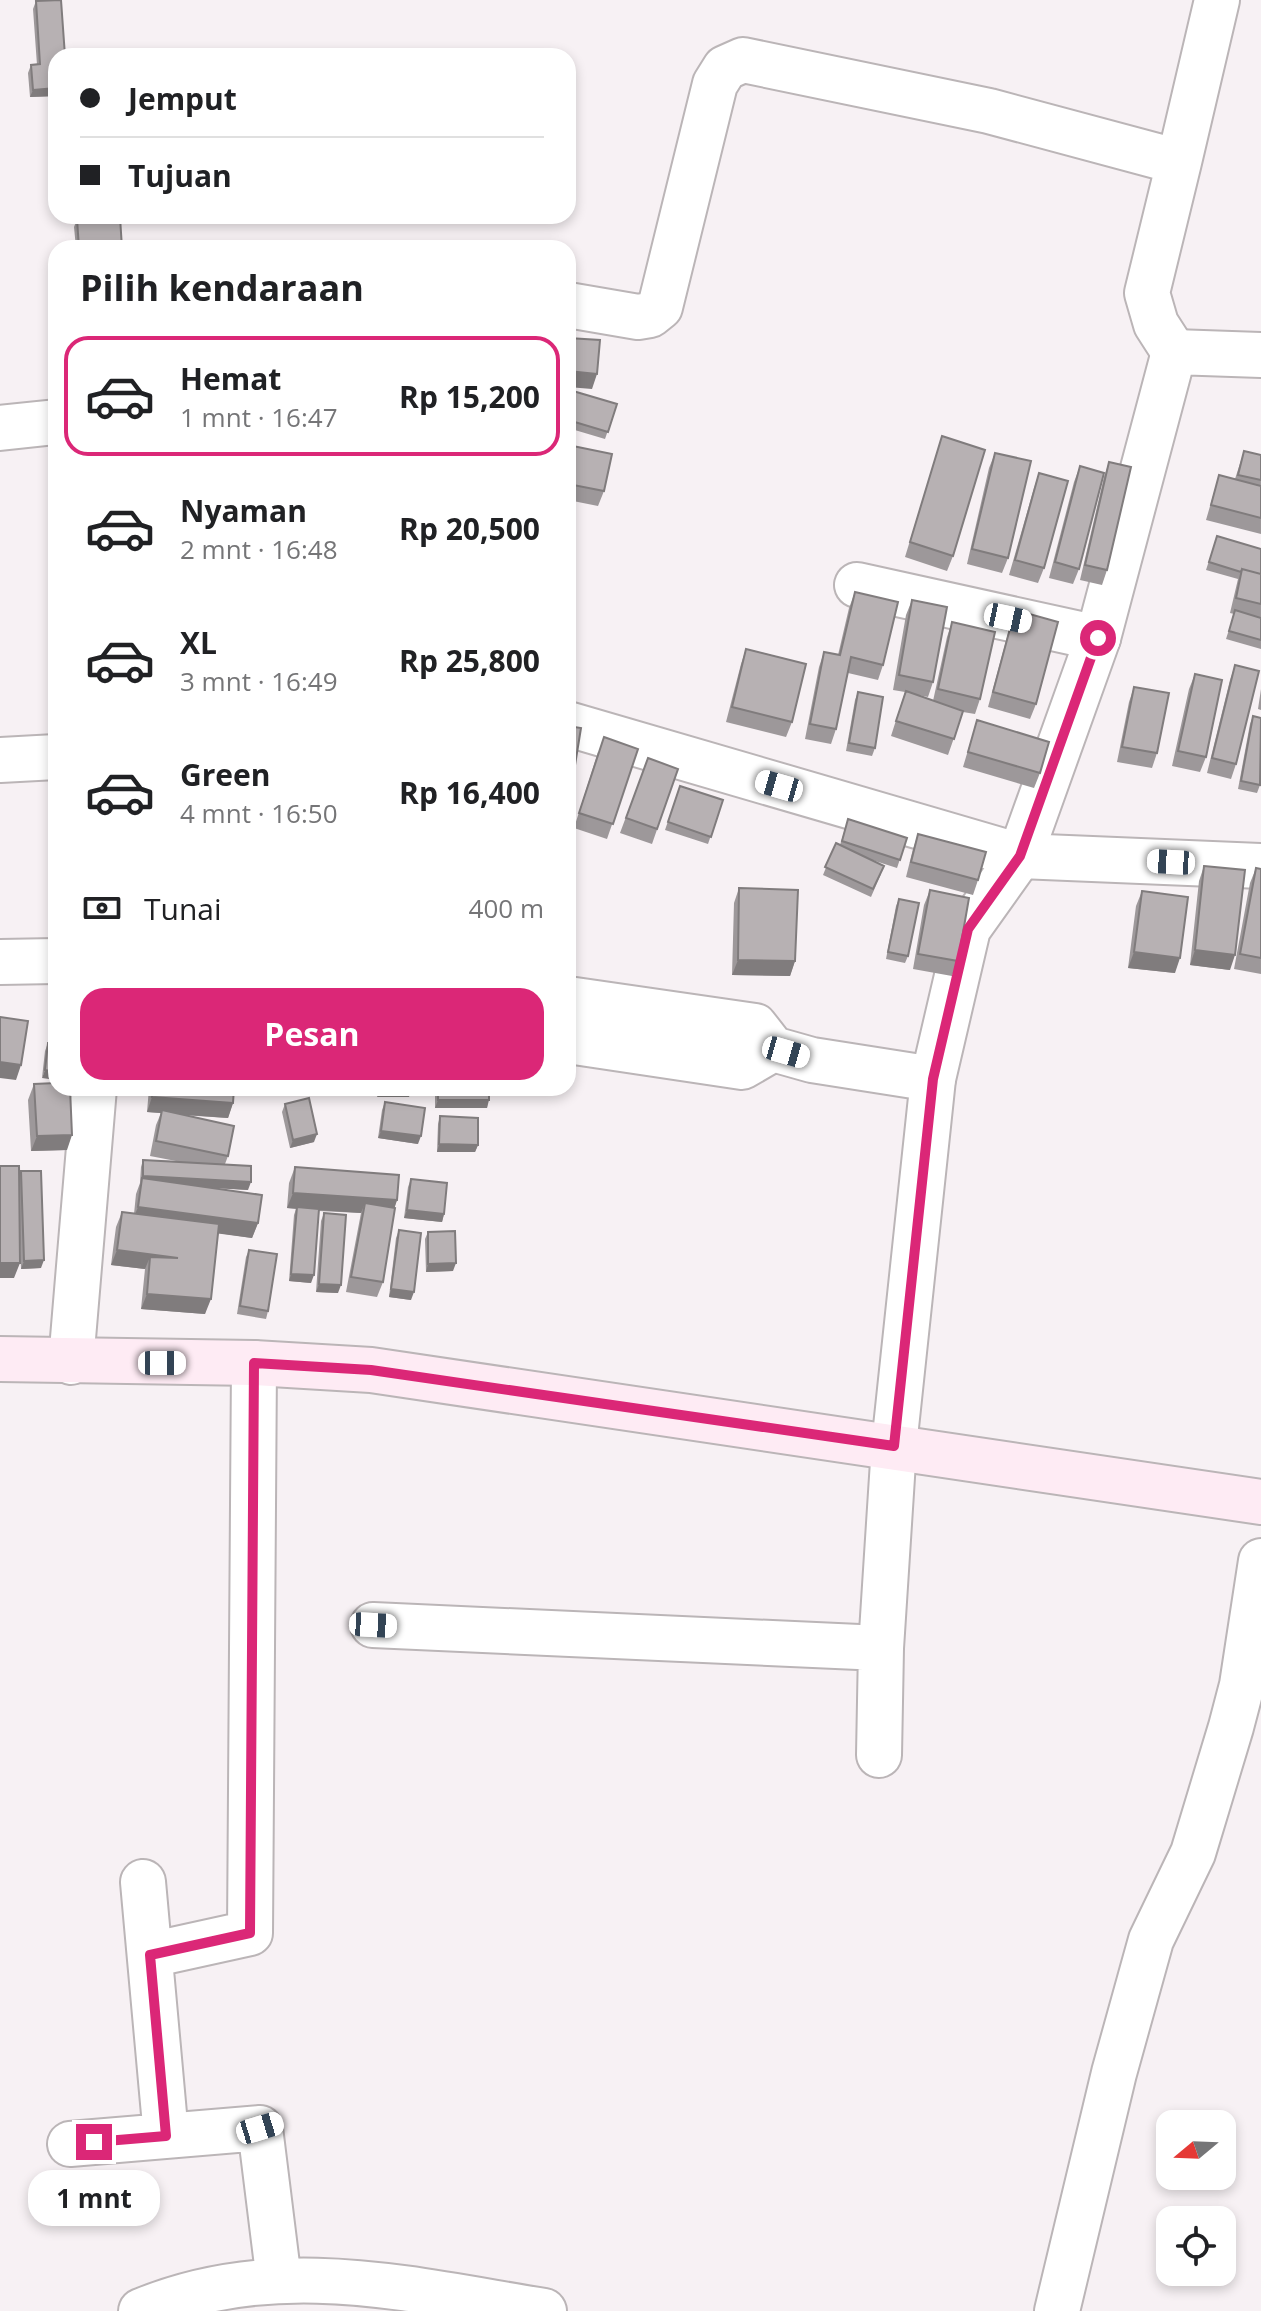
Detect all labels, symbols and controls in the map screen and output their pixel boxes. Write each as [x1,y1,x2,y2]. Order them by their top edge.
text: Jemput [128,78,237,119]
text: Tujuan [128,155,232,196]
text: Pilih kendaraan [80,263,364,312]
text: Hemat [180,358,281,399]
icon: car [84,360,156,432]
text: Rp 15,200 [399,376,540,417]
text: 1 mnt · 16:47 [180,399,338,435]
text: Nyaman [180,490,307,531]
icon: car [84,492,156,564]
text: Rp 20,500 [399,508,540,549]
text: 2 mnt · 16:48 [180,531,338,567]
car [982,601,1034,635]
route start [1080,620,1116,656]
text: XL [180,622,217,663]
icon: car [84,624,156,696]
text: Rp 25,800 [399,640,540,681]
text: 3 mnt · 16:49 [180,663,338,699]
text: Green [180,754,271,795]
icon: car [84,756,156,828]
car [753,768,805,804]
text: Rp 16,400 [399,772,540,813]
text: 4 mnt · 16:50 [180,795,338,831]
car [1146,849,1196,875]
icon: cash [80,886,124,930]
text: Tunai [144,888,222,929]
text: 400 m [469,890,544,926]
button: Pesan [80,988,544,1080]
car [760,1034,812,1070]
car [138,1351,186,1375]
car [348,1612,398,1638]
car [234,2110,286,2146]
north arrow [1156,2110,1236,2190]
map controls [1156,2110,1236,2286]
route end [76,2124,112,2160]
callout: 1 mnt [28,2170,160,2226]
text: 1 mnt [56,2180,132,2216]
button: locate [1156,2206,1236,2286]

